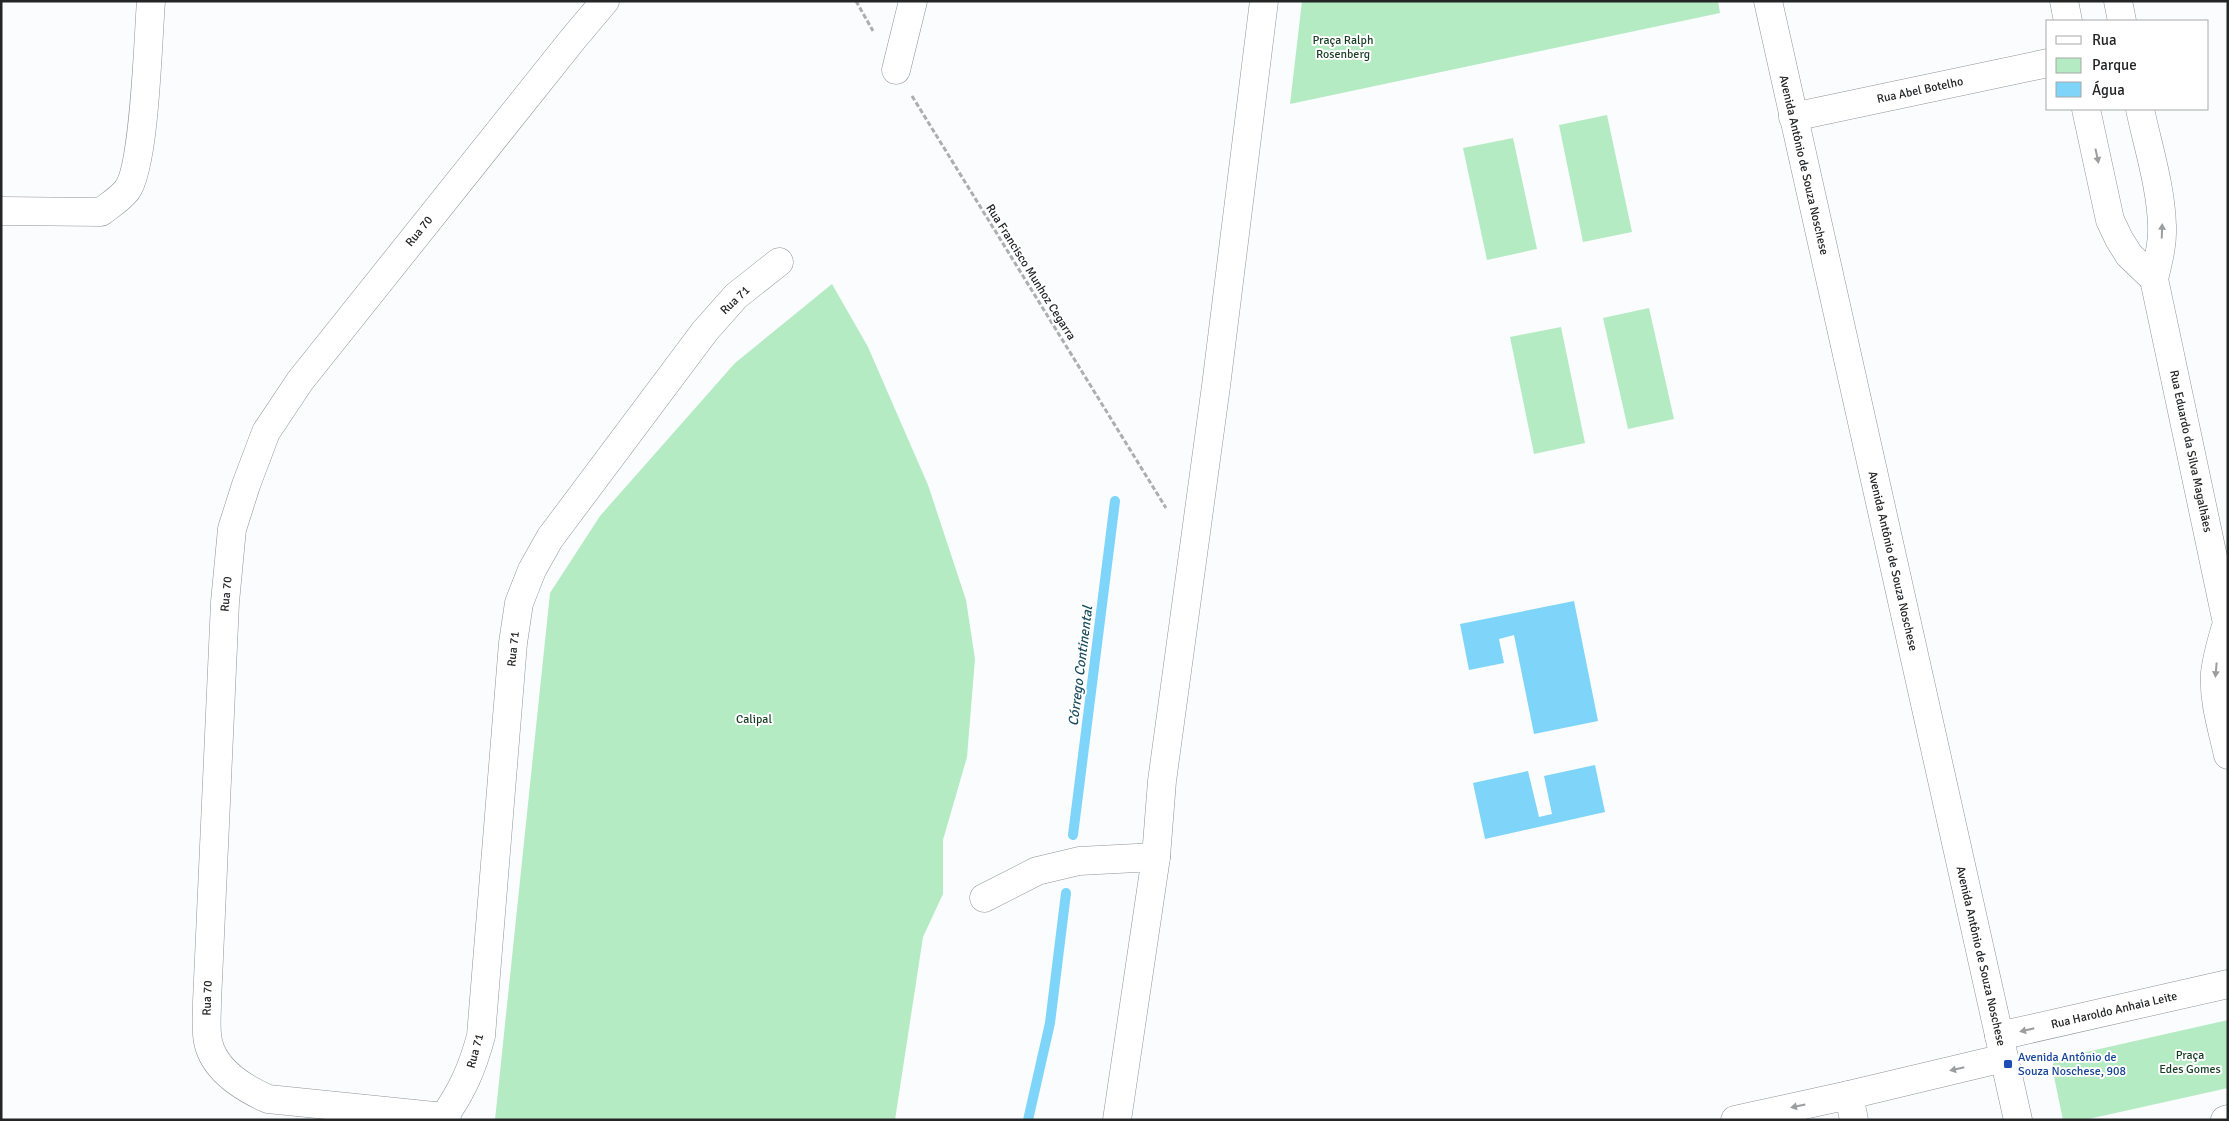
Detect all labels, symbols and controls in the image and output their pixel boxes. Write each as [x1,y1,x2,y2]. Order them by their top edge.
legend [2046,20,2209,110]
text: Rua [2092,31,2117,49]
park label: Praça Ralph Rosenberg [1313,33,1374,62]
text: Parque [2092,56,2137,74]
street label: Avenida Antônio de Souza Noschese [1776,74,1832,256]
street label: Rua Abel Botelho [1876,74,1965,107]
text: Água [2092,80,2125,99]
one-way arrow [2093,149,2101,164]
street label: Rua Francisco Munhoz Cegarra [982,201,1079,343]
street label: Rua 70 [402,213,436,250]
one-way arrow [2158,223,2166,239]
street label: Rua 71 [717,283,753,318]
street label: Rua Eduardo da Silva Magalhães [2166,369,2215,534]
street label: Avenida Antônio de Souza Noschese [1865,470,1921,652]
street label: Rua 70 [217,576,236,612]
water label: Córrego Continental [1065,604,1096,727]
street label: Rua 71 [504,631,523,667]
one-way arrow [2212,663,2220,679]
park label: Calipal [736,712,772,727]
street label: Avenida Antônio de Souza Noschese [1953,865,2009,1047]
street label: Rua 70 [199,980,216,1016]
street label: Rua Haroldo Anhaia Leite [2049,989,2179,1032]
one-way arrow [2019,1026,2034,1034]
street label: Rua 71 [464,1032,487,1070]
park label: Praça Edes Gomes [2159,1048,2221,1077]
place label: Avenida Antônio de Souza Noschese, 908 [2018,1050,2126,1079]
marker: Avenida Antônio de Souza Noschese, 908 [2002,1058,2014,1070]
one-way arrow [1949,1065,1964,1073]
one-way arrow [1791,1102,1806,1110]

